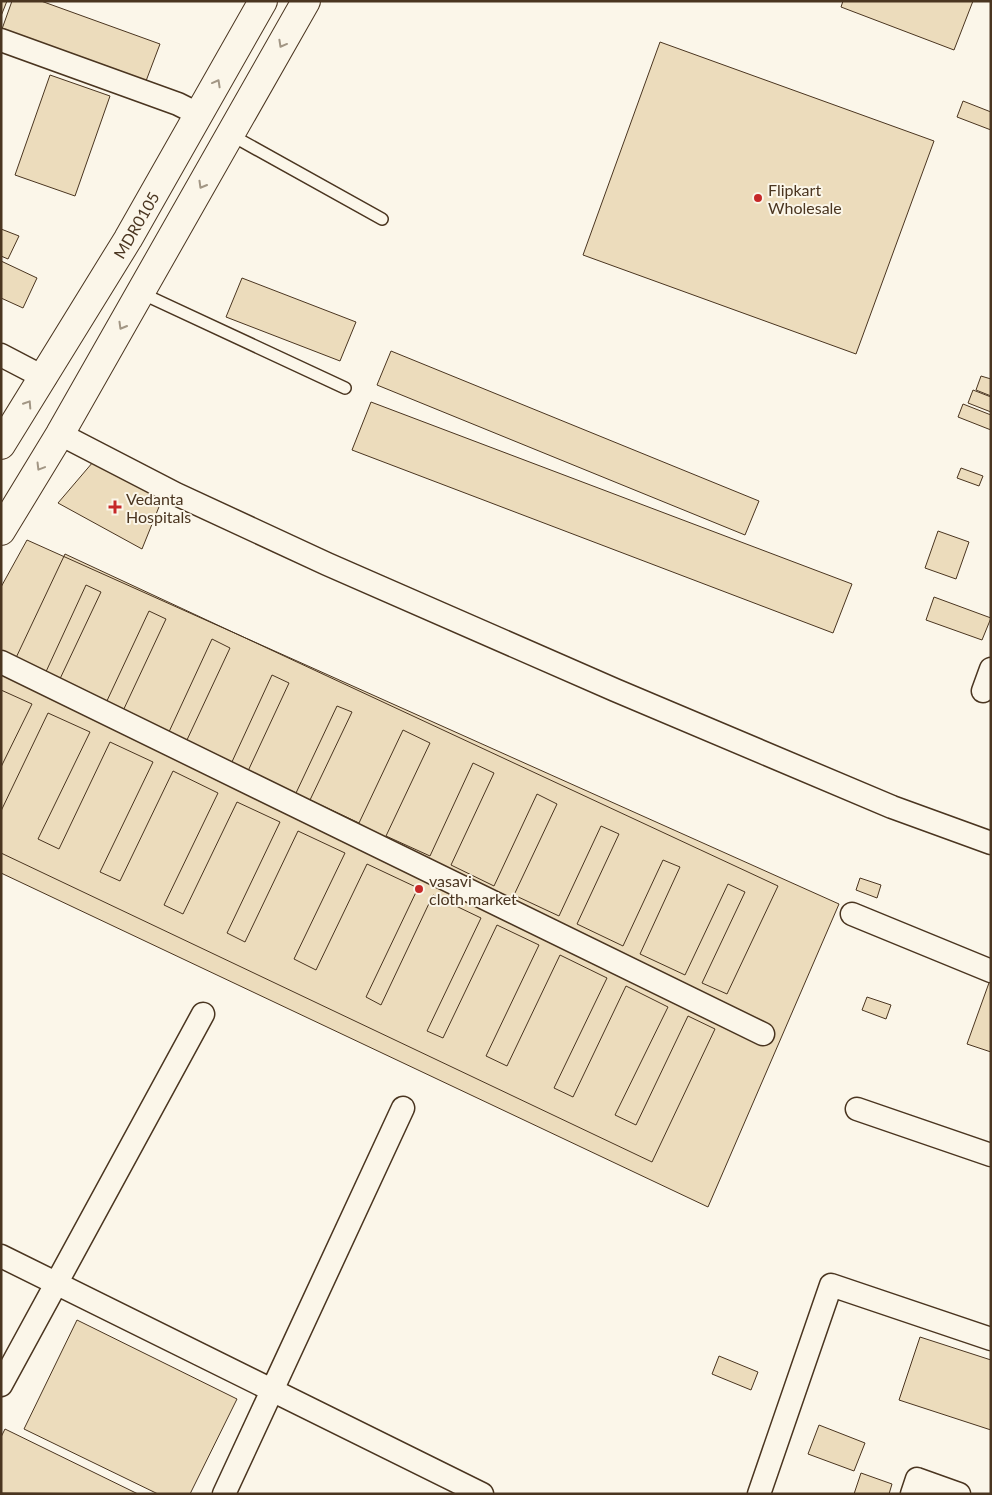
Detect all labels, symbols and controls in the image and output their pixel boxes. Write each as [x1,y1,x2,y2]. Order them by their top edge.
one-way arrow [278,38,288,47]
one-way arrow [211,80,221,89]
one-way arrow [199,180,209,189]
place label: Flipkart Wholesale [768,180,842,217]
street label: MDR0105 [109,188,163,262]
marker: Flipkart Wholesale [752,192,764,204]
one-way arrow [118,321,128,330]
one-way arrow [21,400,31,409]
one-way arrow [36,461,46,470]
place label: Vedanta Hospitals [126,489,191,526]
marker: Vedanta Hospitals [108,500,122,514]
place label: vasavi cloth market [429,871,517,908]
marker: vasavi cloth market [413,883,425,895]

